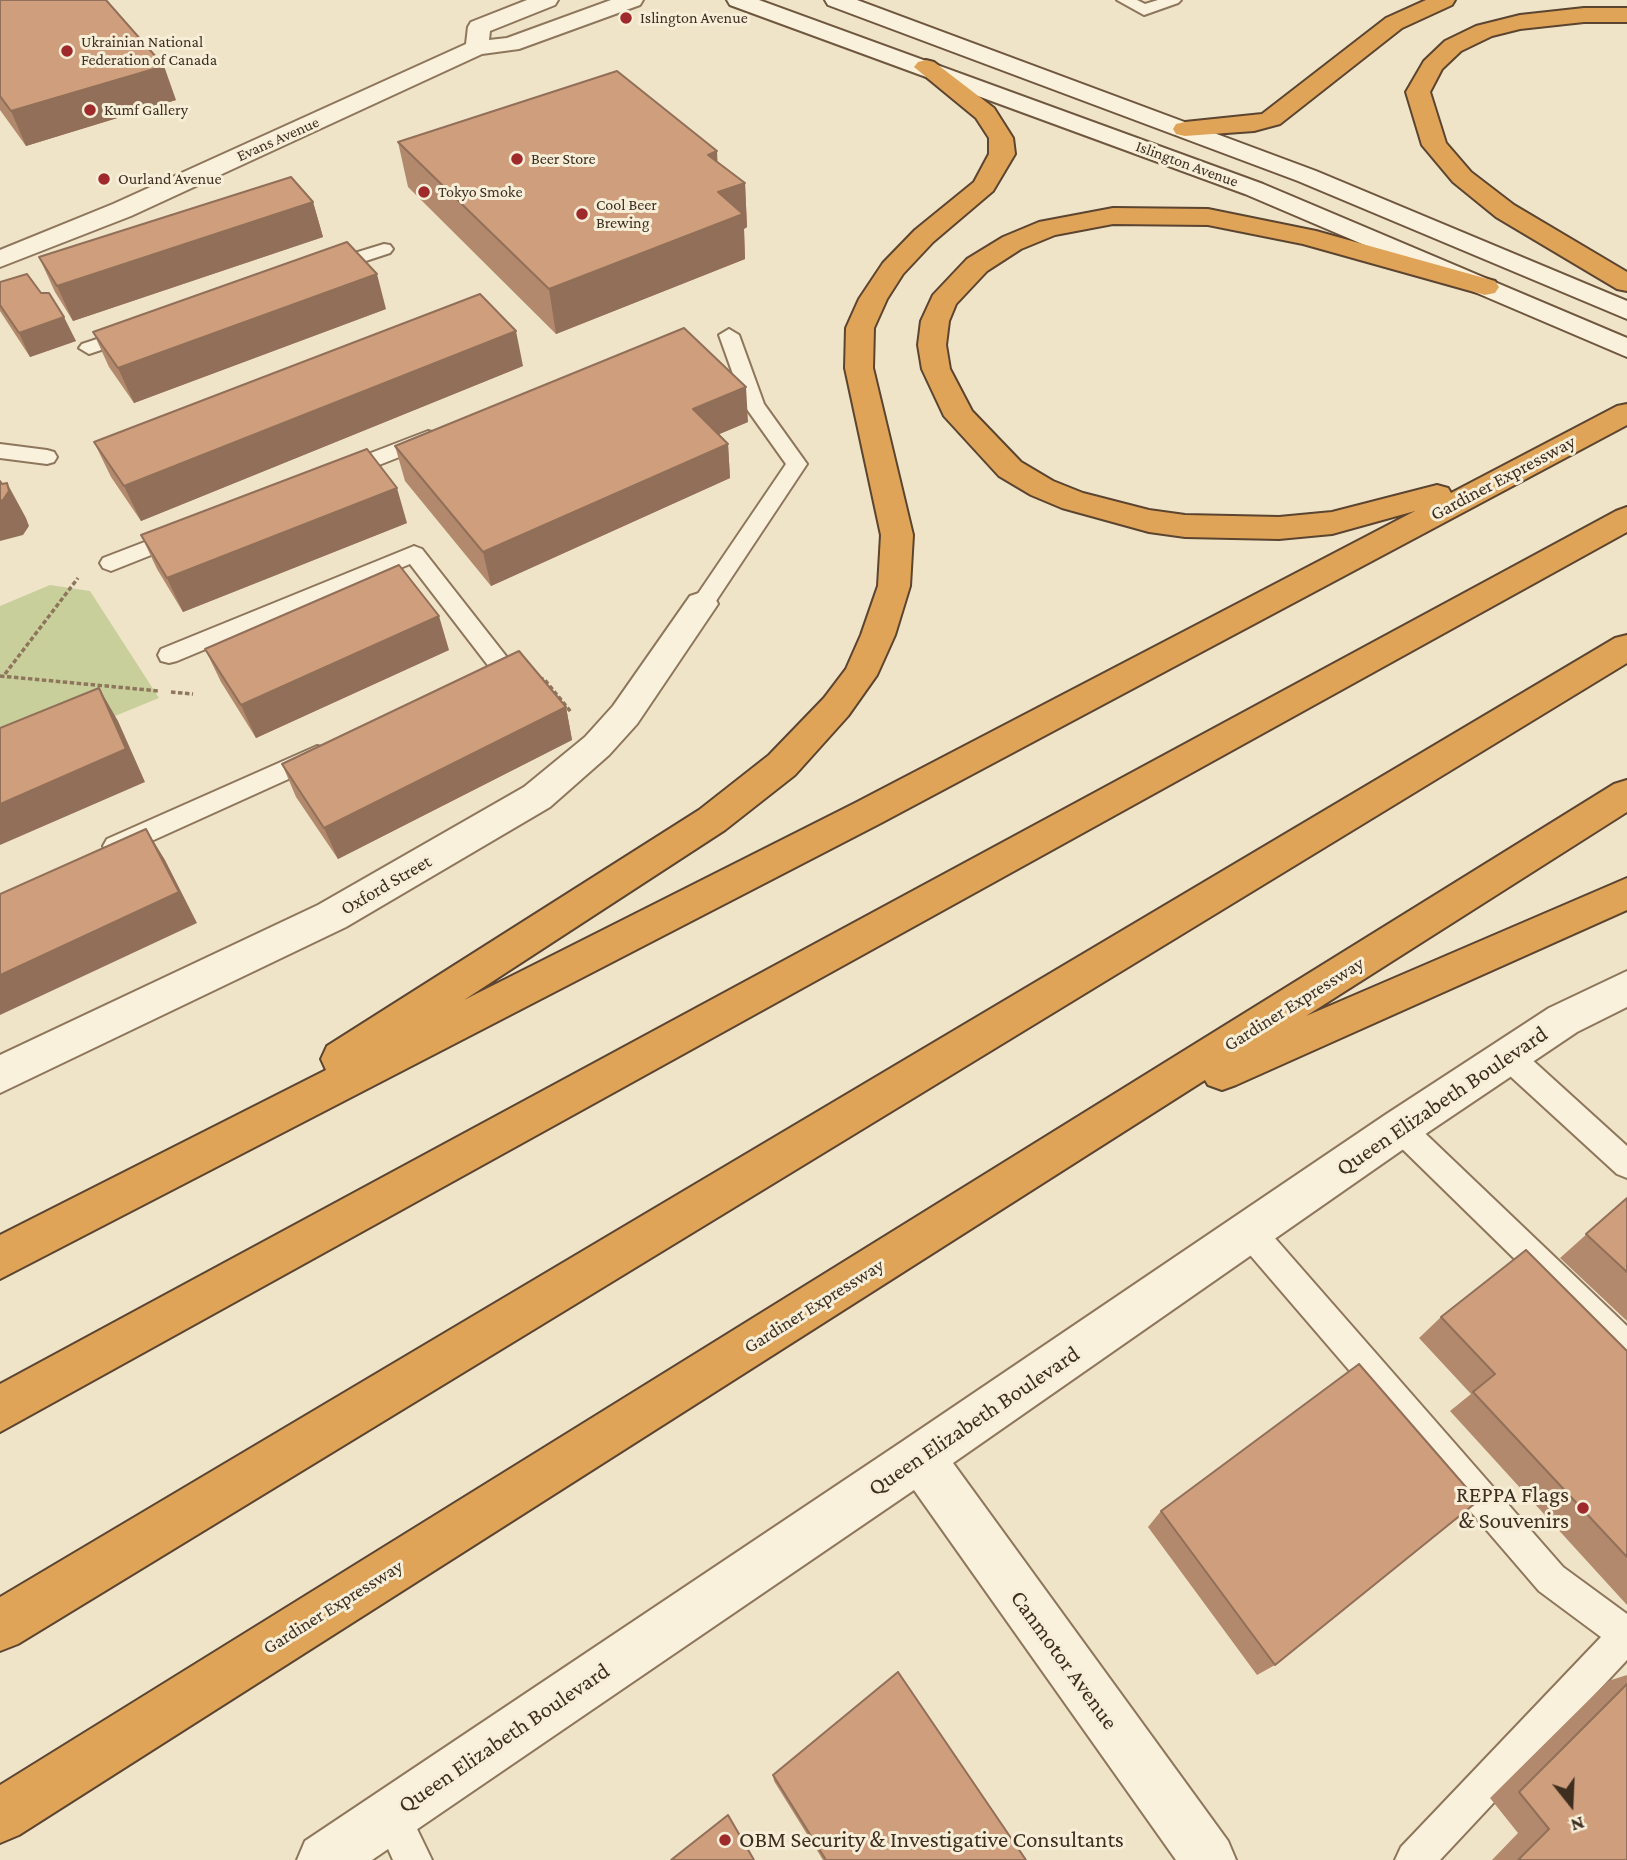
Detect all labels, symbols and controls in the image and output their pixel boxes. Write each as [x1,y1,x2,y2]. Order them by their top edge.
place label: Islington Avenue [640,8,748,28]
marker: Islington Avenue [618,10,634,26]
place label: Ukrainian National Federation of Canada [81,32,217,70]
marker: Ukrainian National Federation of Canada [59,43,75,59]
place label: Kumf Gallery [104,100,188,120]
marker: Kumf Gallery [82,102,98,118]
street label: Evans Avenue [234,112,322,166]
street label: Islington Avenue [1133,137,1241,191]
place label: Beer Store [531,149,595,169]
marker: Beer Store [509,151,525,167]
place label: Ourland Avenue [118,169,222,189]
marker: Ourland Avenue [96,171,112,187]
place label: Tokyo Smoke [438,182,522,202]
marker: Tokyo Smoke [416,184,432,200]
place label: Cool Beer Brewing [596,195,657,233]
marker: Cool Beer Brewing [574,206,590,222]
street label: Gardiner Expressway [1427,430,1579,526]
street label: Oxford Street [337,850,435,920]
street label: Gardiner Expressway [1220,952,1368,1056]
street label: Queen Elizabeth Boulevard [1331,1020,1553,1182]
street label: Gardiner Expressway [740,1254,888,1358]
street label: Queen Elizabeth Boulevard [863,1340,1085,1502]
place label: REPPA Flags & Souvenirs [1456,1481,1569,1535]
marker: REPPA Flags & Souvenirs [1575,1500,1591,1516]
street label: Gardiner Expressway [259,1555,407,1659]
street label: Canmotor Avenue [1004,1585,1124,1735]
street label: Queen Elizabeth Boulevard [393,1657,615,1819]
north arrow [1536,1769,1606,1839]
text: N [1568,1812,1587,1836]
place label: OBM Security & Investigative Consultants [739,1826,1124,1854]
marker: OBM Security & Investigative Consultants [717,1832,733,1848]

